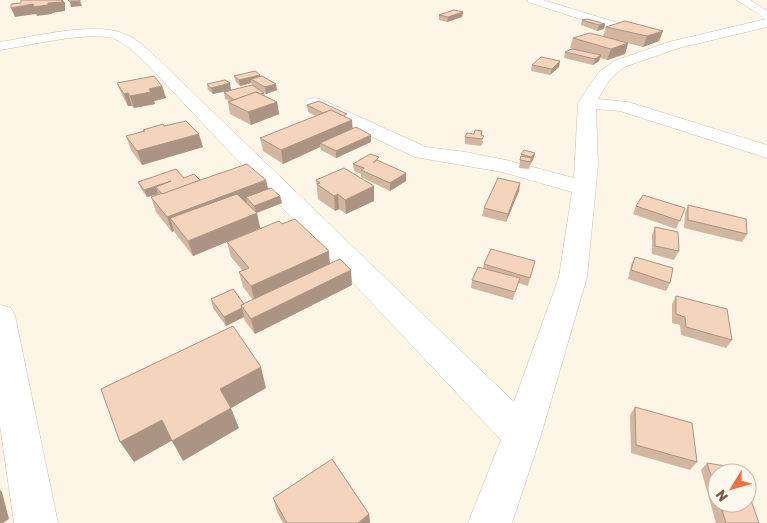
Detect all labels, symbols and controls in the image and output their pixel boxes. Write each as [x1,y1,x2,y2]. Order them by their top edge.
north arrow [707,463,757,513]
text: N [712,486,732,505]

